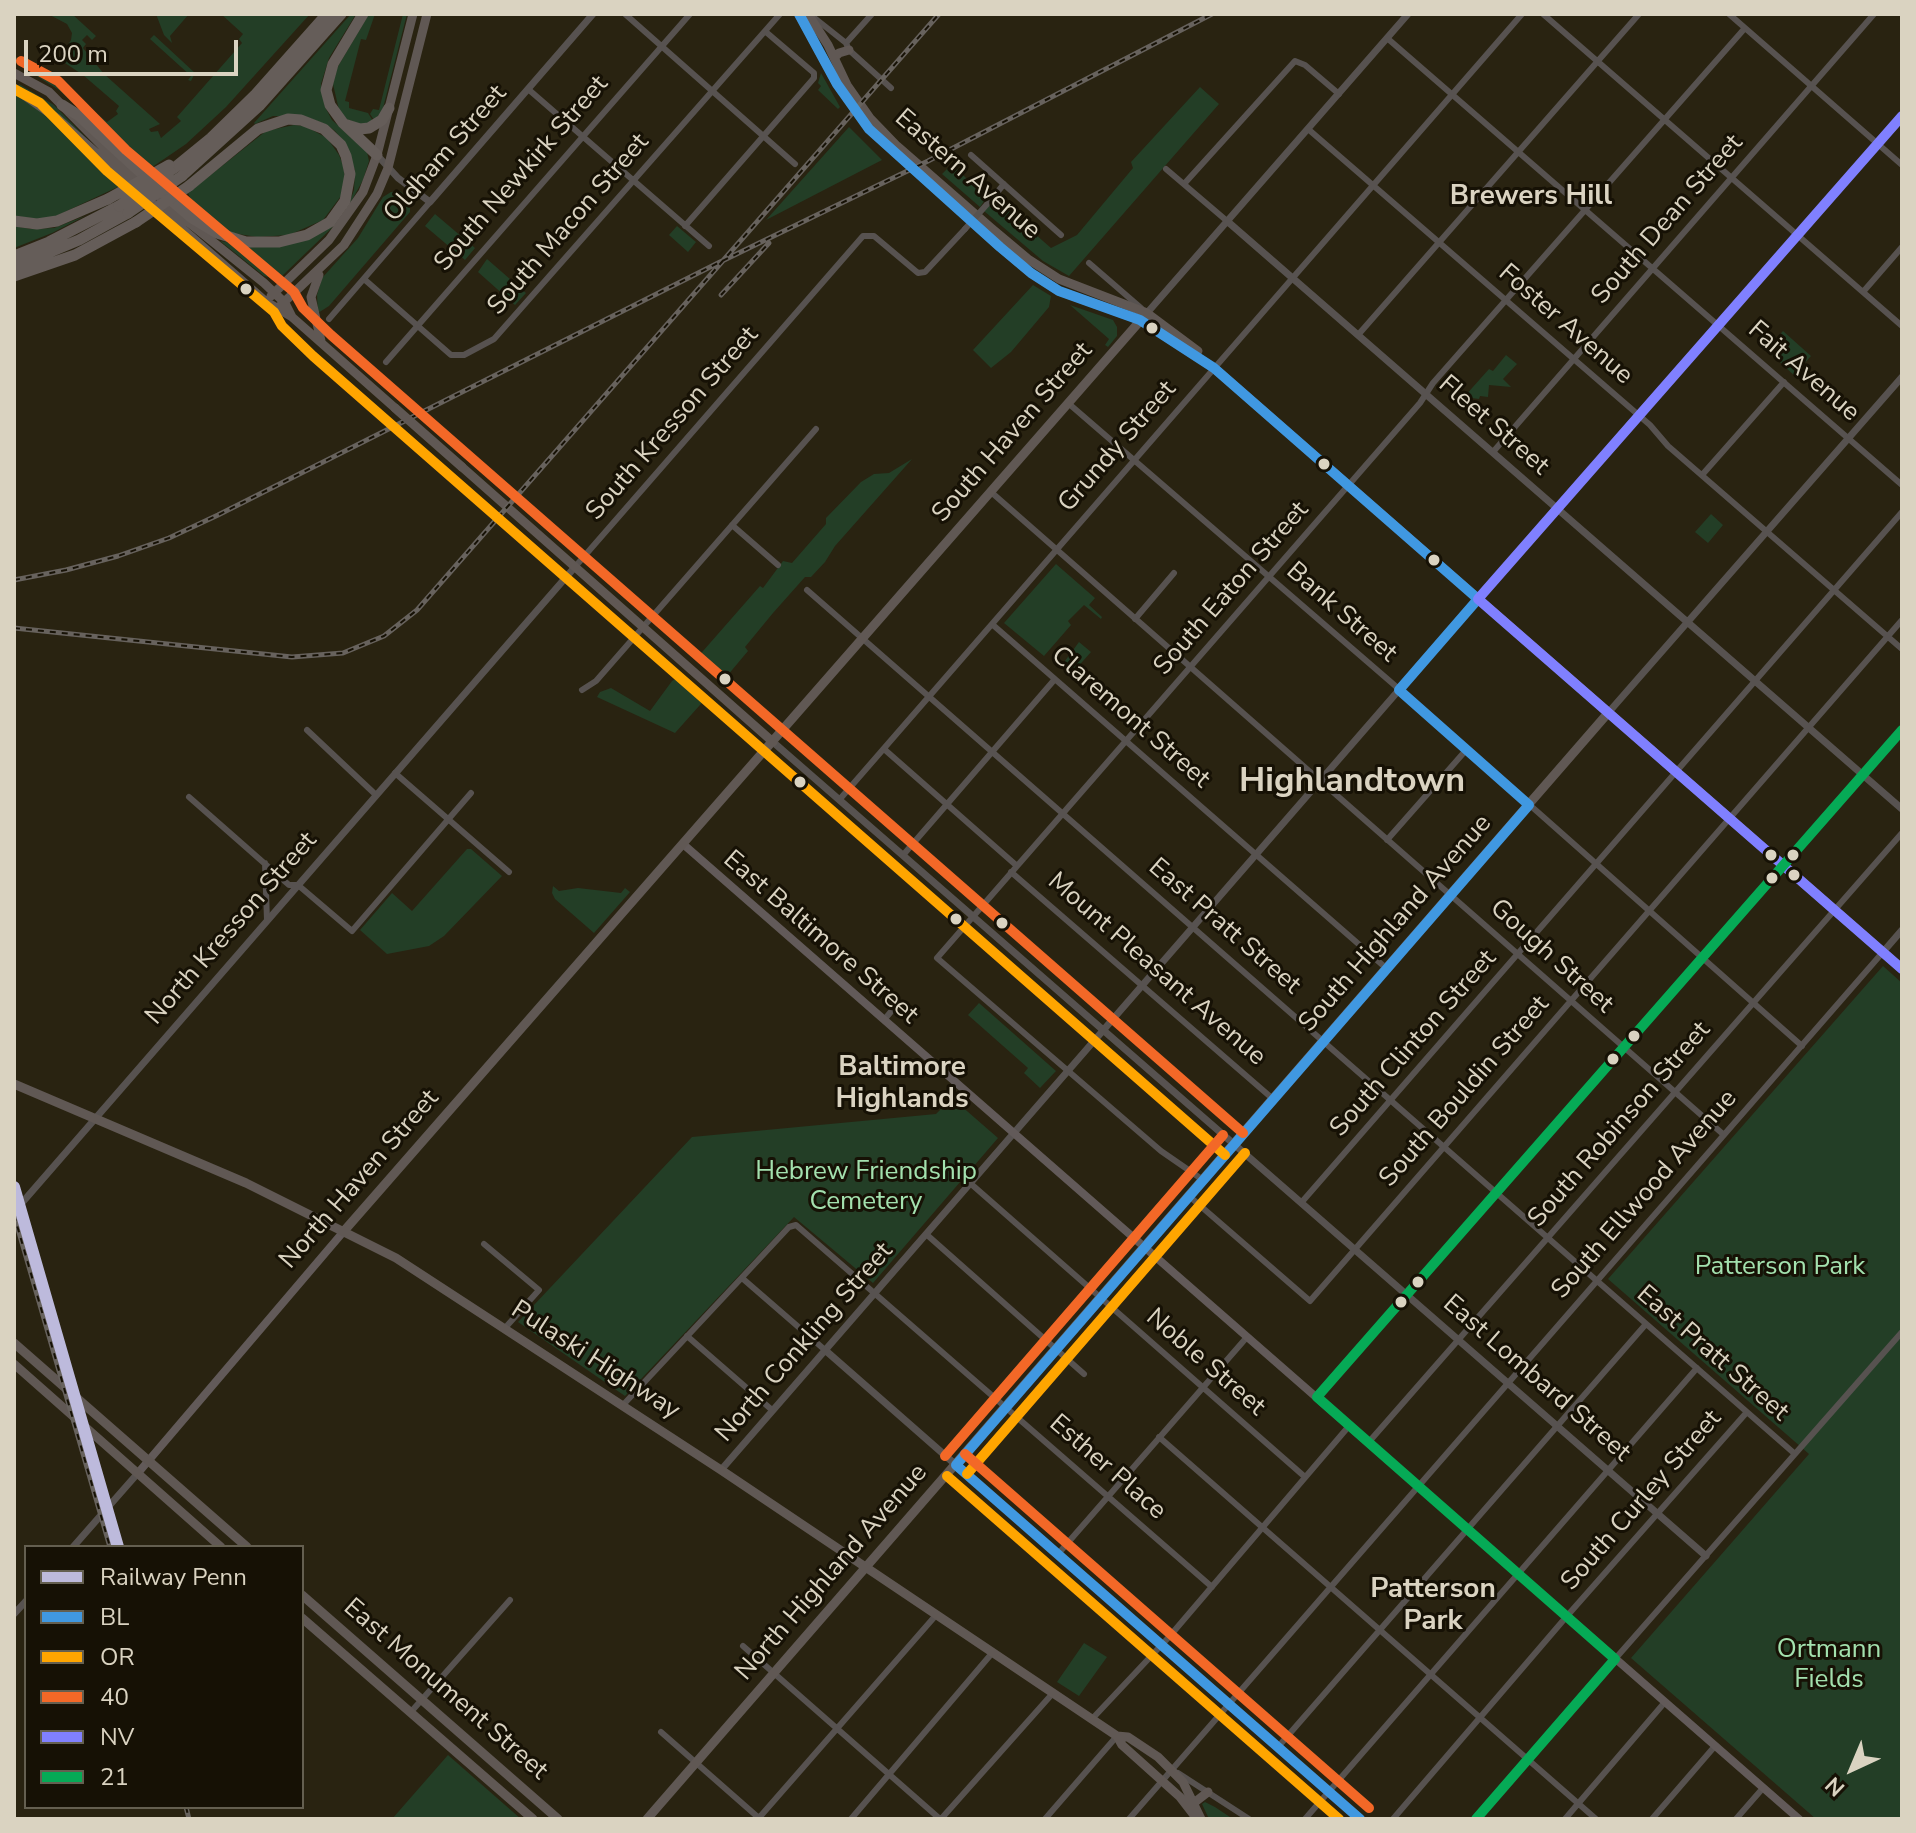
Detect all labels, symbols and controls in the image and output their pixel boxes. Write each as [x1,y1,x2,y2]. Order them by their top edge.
scale bar [28,24,242,74]
text: 200 m [38,38,108,70]
street label: South Newkirk Street [428,70,616,278]
street label: Oldham Street [378,79,514,229]
street label: Eastern Avenue [888,103,1046,247]
street label: South Macon Street [482,128,656,322]
street label: South Dean Street [1586,129,1750,311]
district label: Brewers Hill [1450,180,1612,214]
street label: Foster Avenue [1491,258,1639,392]
unlabelled marker [238,281,254,297]
street label: Fait Avenue [1741,315,1865,429]
unlabelled marker [1144,320,1160,336]
street label: South Kresson Street [580,321,766,527]
street label: South Haven Street [926,337,1100,529]
street label: Fleet Street [1431,370,1555,482]
street label: Grundy Street [1053,375,1183,519]
unlabelled marker [1316,456,1332,472]
street label: South Eaton Street [1148,496,1316,682]
unlabelled marker [1426,552,1442,568]
street label: Bank Street [1279,556,1403,670]
street label: Claremont Street [1044,641,1216,795]
unlabelled marker [717,671,733,687]
district label: Highlandtown [1239,763,1465,803]
unlabelled marker [792,774,808,790]
street label: South Highland Avenue [1293,809,1499,1039]
street label: North Kresson Street [140,826,324,1032]
street label: East Baltimore Street [716,845,924,1031]
unlabelled marker [1763,847,1779,863]
unlabelled marker [1785,847,1801,863]
street label: East Pratt Street [1141,852,1307,1002]
street label: Mount Pleasant Avenue [1041,867,1271,1073]
unlabelled marker [1786,867,1802,883]
unlabelled marker [1764,870,1780,886]
street label: Gough Street [1483,893,1619,1021]
unlabelled marker [948,911,964,927]
unlabelled marker [994,915,1010,931]
street label: South Clinton Street [1324,944,1504,1144]
street label: South Bouldin Street [1373,990,1557,1194]
street label: South Robinson Street [1522,1016,1718,1234]
unlabelled marker [1626,1028,1642,1044]
district label: Baltimore Highlands [835,1051,969,1117]
unlabelled marker [1605,1051,1621,1067]
street label: North Haven Street [274,1084,446,1276]
street label: South Ellwood Avenue [1546,1084,1744,1306]
park label: Hebrew Friendship Cemetery [755,1157,977,1218]
street label: North Conkling Street [710,1237,900,1449]
park label: Patterson Park [1695,1252,1865,1284]
unlabelled marker [1410,1274,1426,1290]
street label: East Pratt Street [1629,1279,1795,1429]
street label: East Lombard Street [1436,1289,1636,1469]
unlabelled marker [1393,1294,1409,1310]
street label: Pulaski Highway [505,1295,685,1427]
street label: Noble Street [1139,1303,1271,1423]
street label: South Curley Street [1555,1404,1729,1598]
street label: Esther Place [1042,1409,1172,1527]
street label: North Highland Avenue [729,1458,935,1688]
legend [24,1545,304,1809]
text: Railway Penn [100,1561,247,1593]
district label: Patterson Park [1370,1573,1496,1639]
street label: East Monument Street [336,1593,554,1787]
text: BL [100,1601,129,1633]
park label: Ortmann Fields [1777,1635,1881,1696]
text: OR [100,1641,134,1673]
text: 40 [100,1681,129,1713]
text: NV [100,1721,134,1753]
north arrow [1812,1729,1892,1809]
text: 21 [100,1761,129,1793]
text: N [1819,1770,1852,1803]

